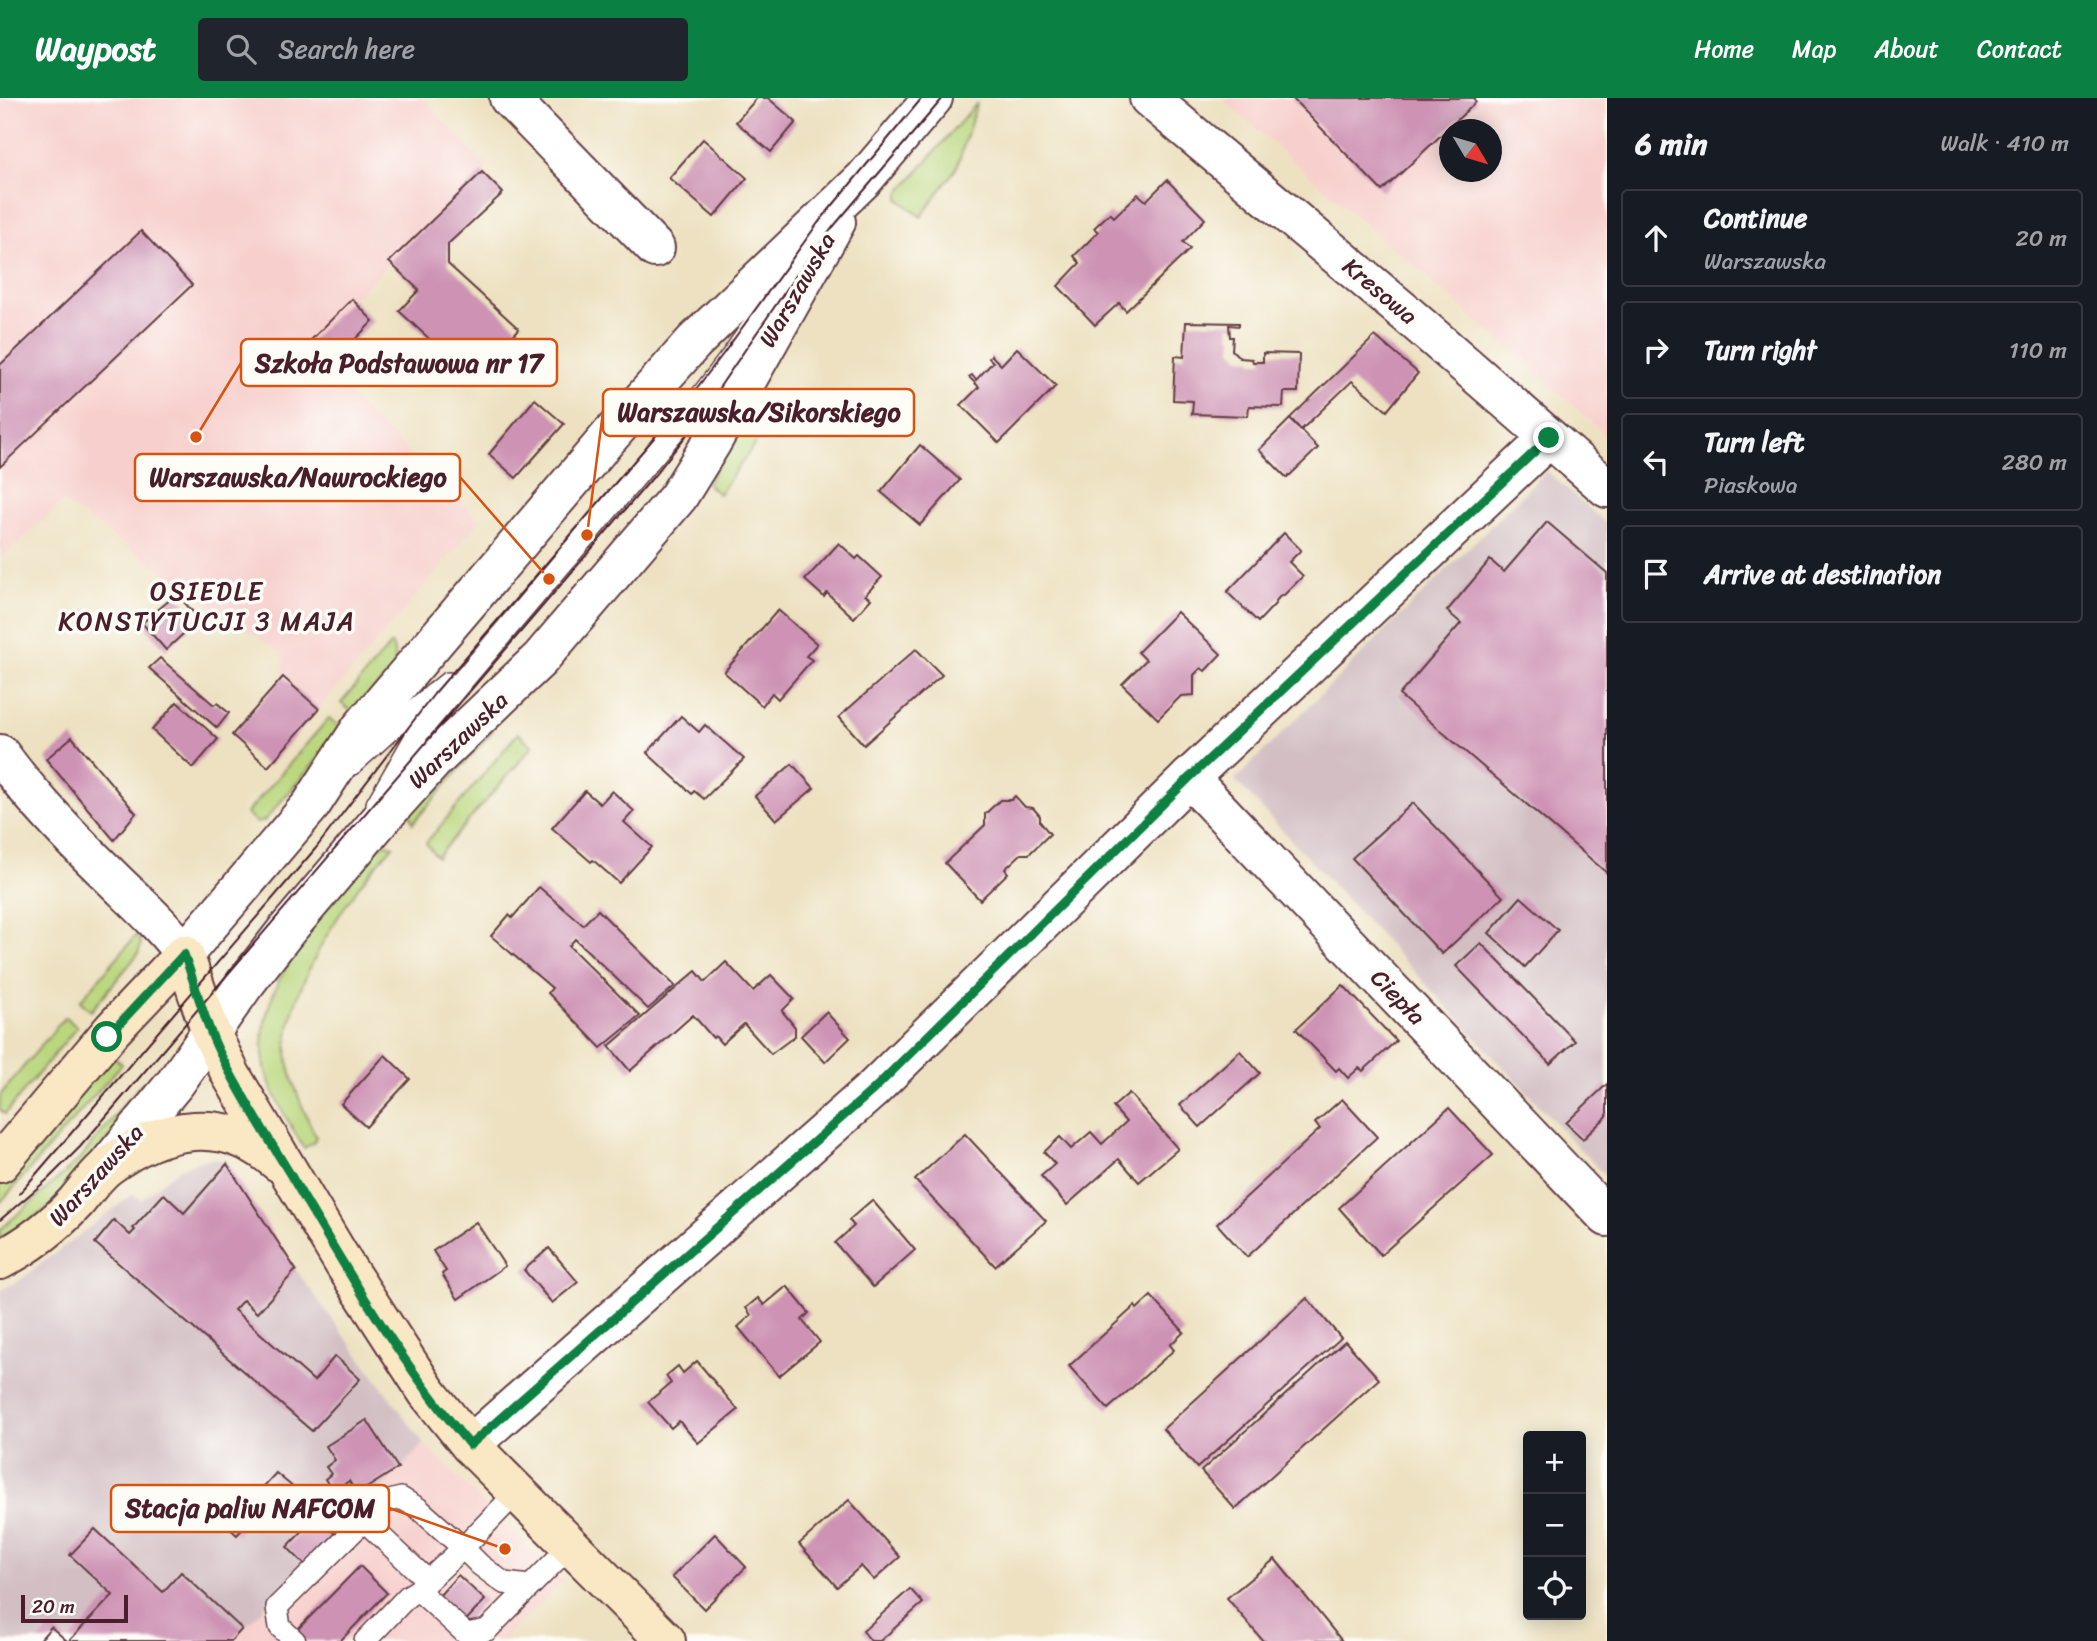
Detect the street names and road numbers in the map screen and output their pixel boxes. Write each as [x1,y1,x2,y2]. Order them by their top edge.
street label: Warszawska [747,224,847,356]
street label: Kresowa [1333,246,1427,336]
street label: Warszawska [398,681,518,799]
street label: Ciepła [1360,958,1436,1036]
street label: Warszawska [38,1114,154,1236]

